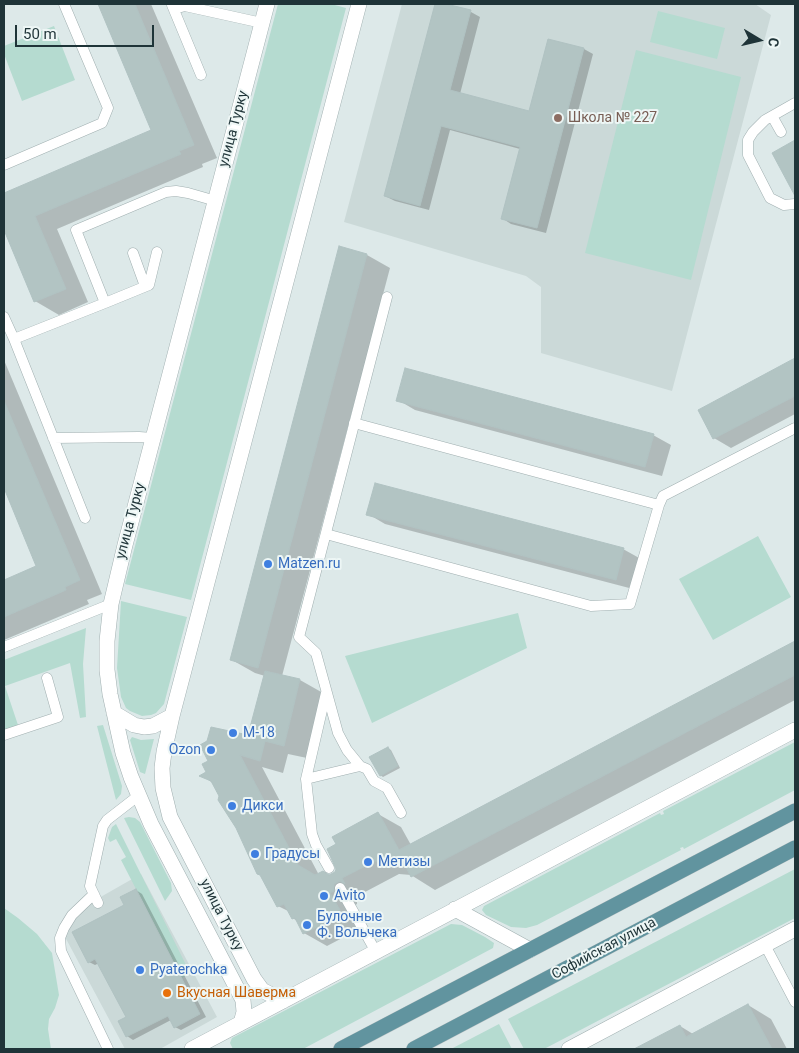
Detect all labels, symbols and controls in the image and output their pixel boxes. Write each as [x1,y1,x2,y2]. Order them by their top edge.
scale bar [18,15,156,47]
north arrow [734,15,784,65]
text: 50 m [23,25,57,43]
text: С [765,37,782,48]
street label: улица Турку [216,89,252,169]
place label: Школа № 227 [568,110,657,126]
marker: Школа № 227 [552,112,564,124]
street label: улица Турку [113,481,149,561]
place label: Matzen.ru [278,556,341,572]
marker: Matzen.ru [262,558,274,570]
place label: M-18 [243,725,275,741]
marker: M-18 [227,727,239,739]
place label: Ozon [169,742,201,758]
marker: Ozon [205,744,217,756]
place label: Дикси [242,798,283,814]
marker: Дикси [226,800,238,812]
place label: Градусы [265,846,320,862]
marker: Градусы [249,848,261,860]
place label: Метизы [378,854,430,870]
marker: Метизы [362,856,374,868]
street label: улица Турку [196,876,246,954]
place label: Avito [334,888,365,904]
marker: Avito [318,890,330,902]
place label: Булочные Ф. Вольчека [317,909,397,942]
street label: Софийская улица [549,914,659,984]
marker: Булочные Ф. Вольчека [301,919,313,931]
place label: Pyaterochka [150,962,227,978]
marker: Pyaterochka [134,964,146,976]
place label: Вкусная Шаверма [177,985,296,1001]
marker: Вкусная Шаверма [161,987,173,999]

